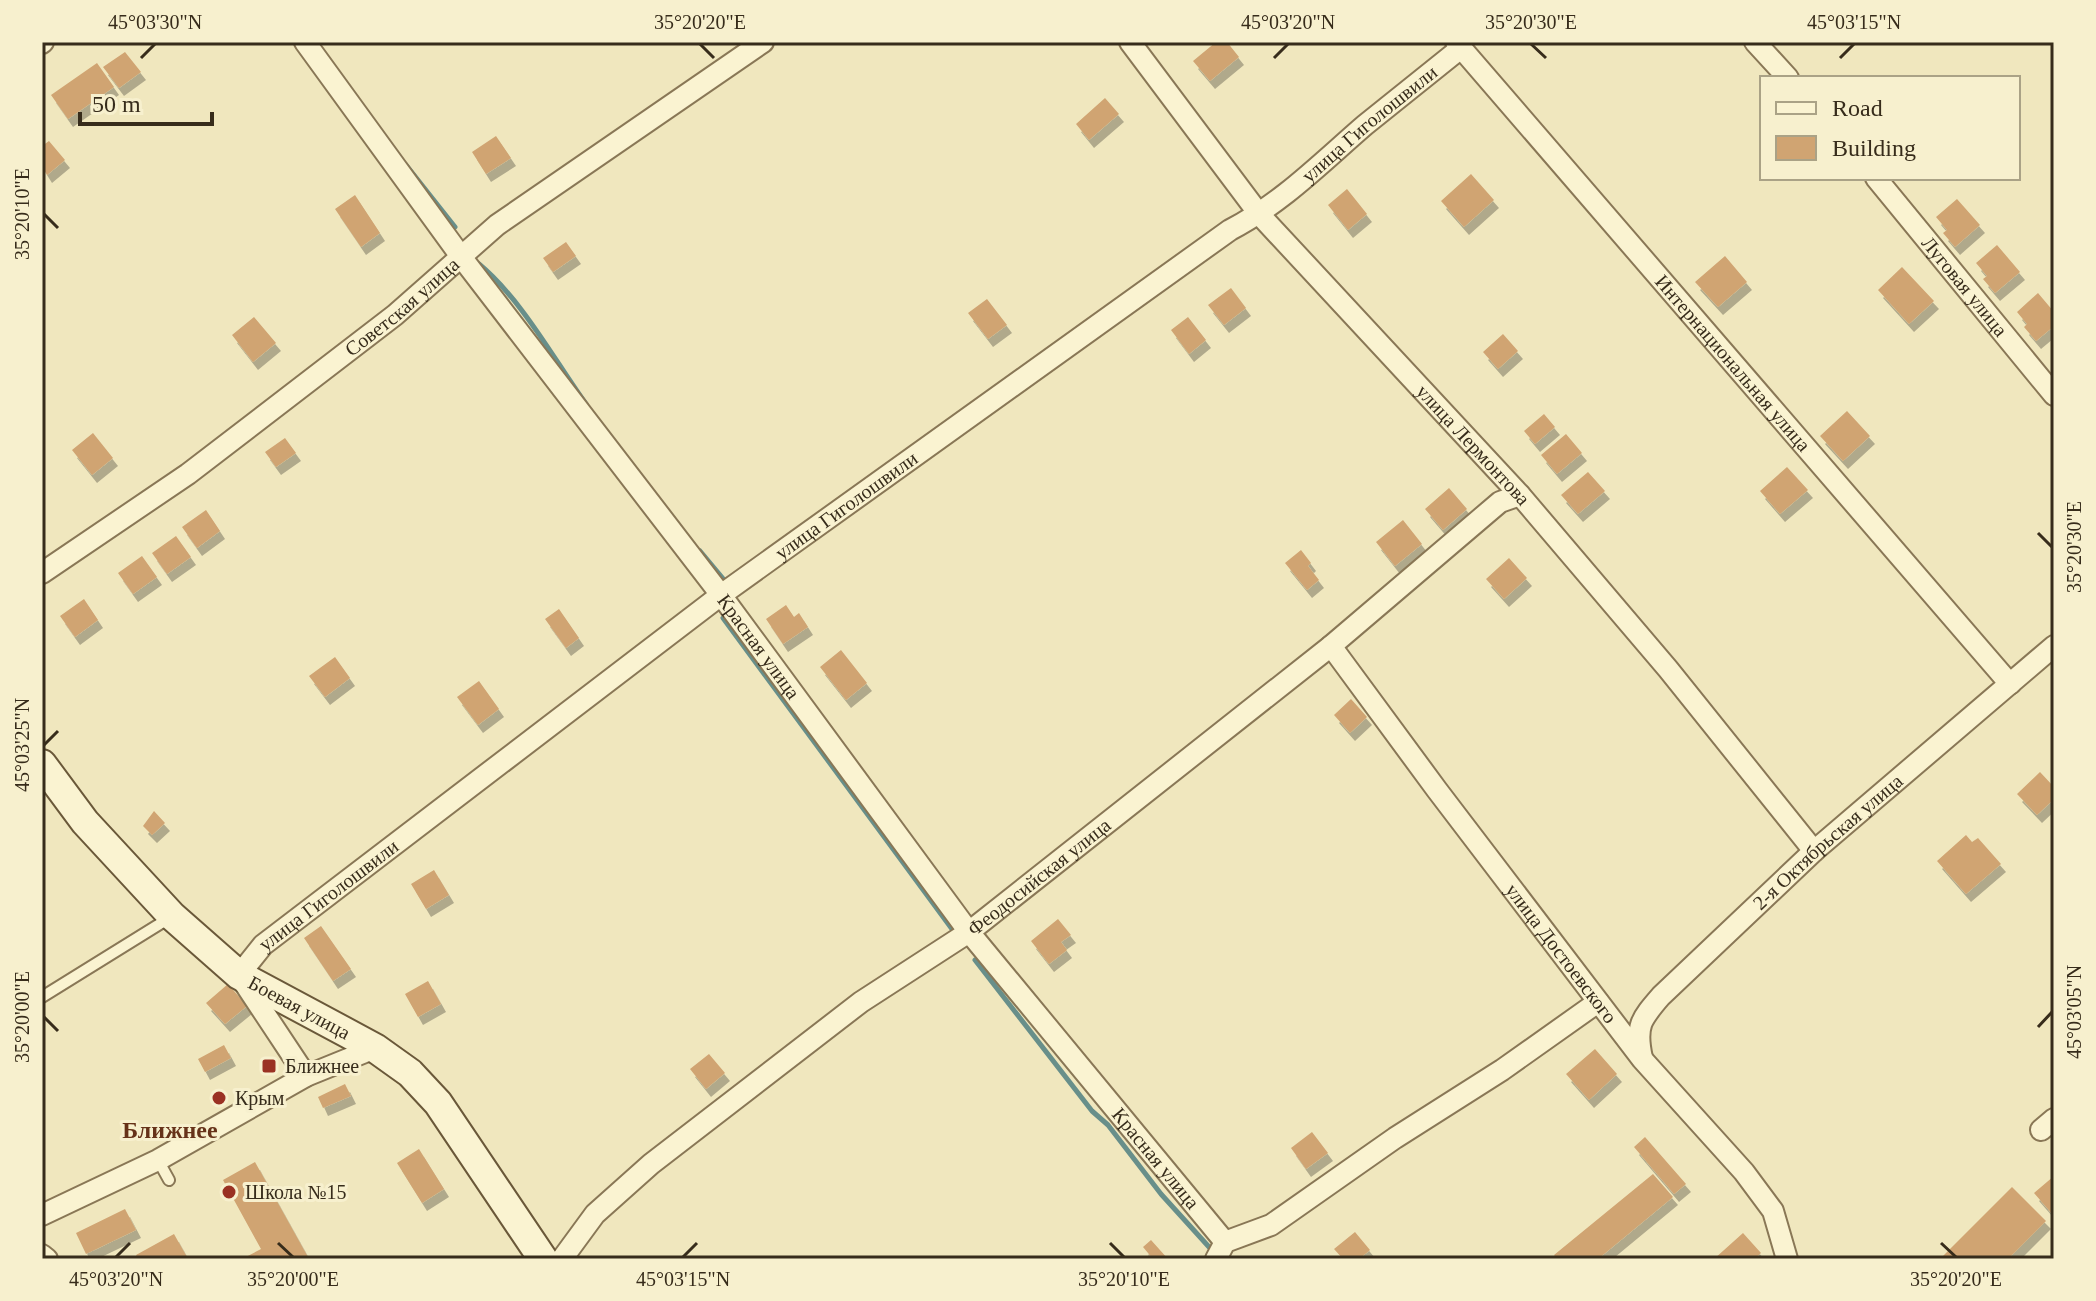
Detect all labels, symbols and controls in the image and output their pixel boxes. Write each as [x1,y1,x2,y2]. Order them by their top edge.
text: 45°03'30"N [108,11,202,33]
text: 35°20'20"E [654,11,746,33]
text: 45°03'20"N [1241,11,1335,33]
text: 35°20'30"E [1485,11,1577,33]
text: 45°03'15"N [1807,11,1901,33]
street label: улица Гиголошвили [1297,61,1441,187]
scale bar [80,76,212,126]
legend [1760,76,2020,180]
text: 50 m [92,91,141,117]
text: Road [1832,95,1883,121]
text: Building [1832,135,1916,161]
text: 35°20'10"E [11,168,33,260]
street label: Луговая улица [1917,232,2012,341]
street label: Советская улица [341,253,463,360]
street label: Интернациональная улица [1651,270,1815,456]
street label: улица Лермонтова [1411,380,1535,510]
street label: улица Гиголошвили [771,447,922,564]
text: 35°20'30"E [2063,501,2085,593]
street label: Красная улица [713,590,805,703]
text: 45°03'25"N [11,698,33,792]
street label: 2-я Октябрьская улица [1748,769,1907,914]
street label: Феодосийская улица [963,813,1115,940]
street label: улица Гиголошвили [254,835,403,956]
street label: улица Достоевского [1500,879,1622,1027]
text: 45°03'05"N [2063,965,2085,1059]
text: 35°20'00"E [11,971,33,1063]
street label: Боевая улица [245,971,354,1044]
place label: Ближнее [285,1055,359,1077]
marker: Ближнее [260,1057,278,1075]
place label: Крым [235,1087,285,1110]
marker: Крым [210,1089,228,1107]
street label: Красная улица [1108,1103,1204,1213]
district label: Ближнее [122,1117,218,1143]
place label: Школа №15 [245,1181,347,1203]
marker: Школа №15 [220,1183,238,1201]
text: 45°03'20"N [69,1268,163,1290]
text: 35°20'00"E [247,1268,339,1290]
text: 45°03'15"N [636,1268,730,1290]
text: 35°20'10"E [1078,1268,1170,1290]
text: 35°20'20"E [1910,1268,2002,1290]

